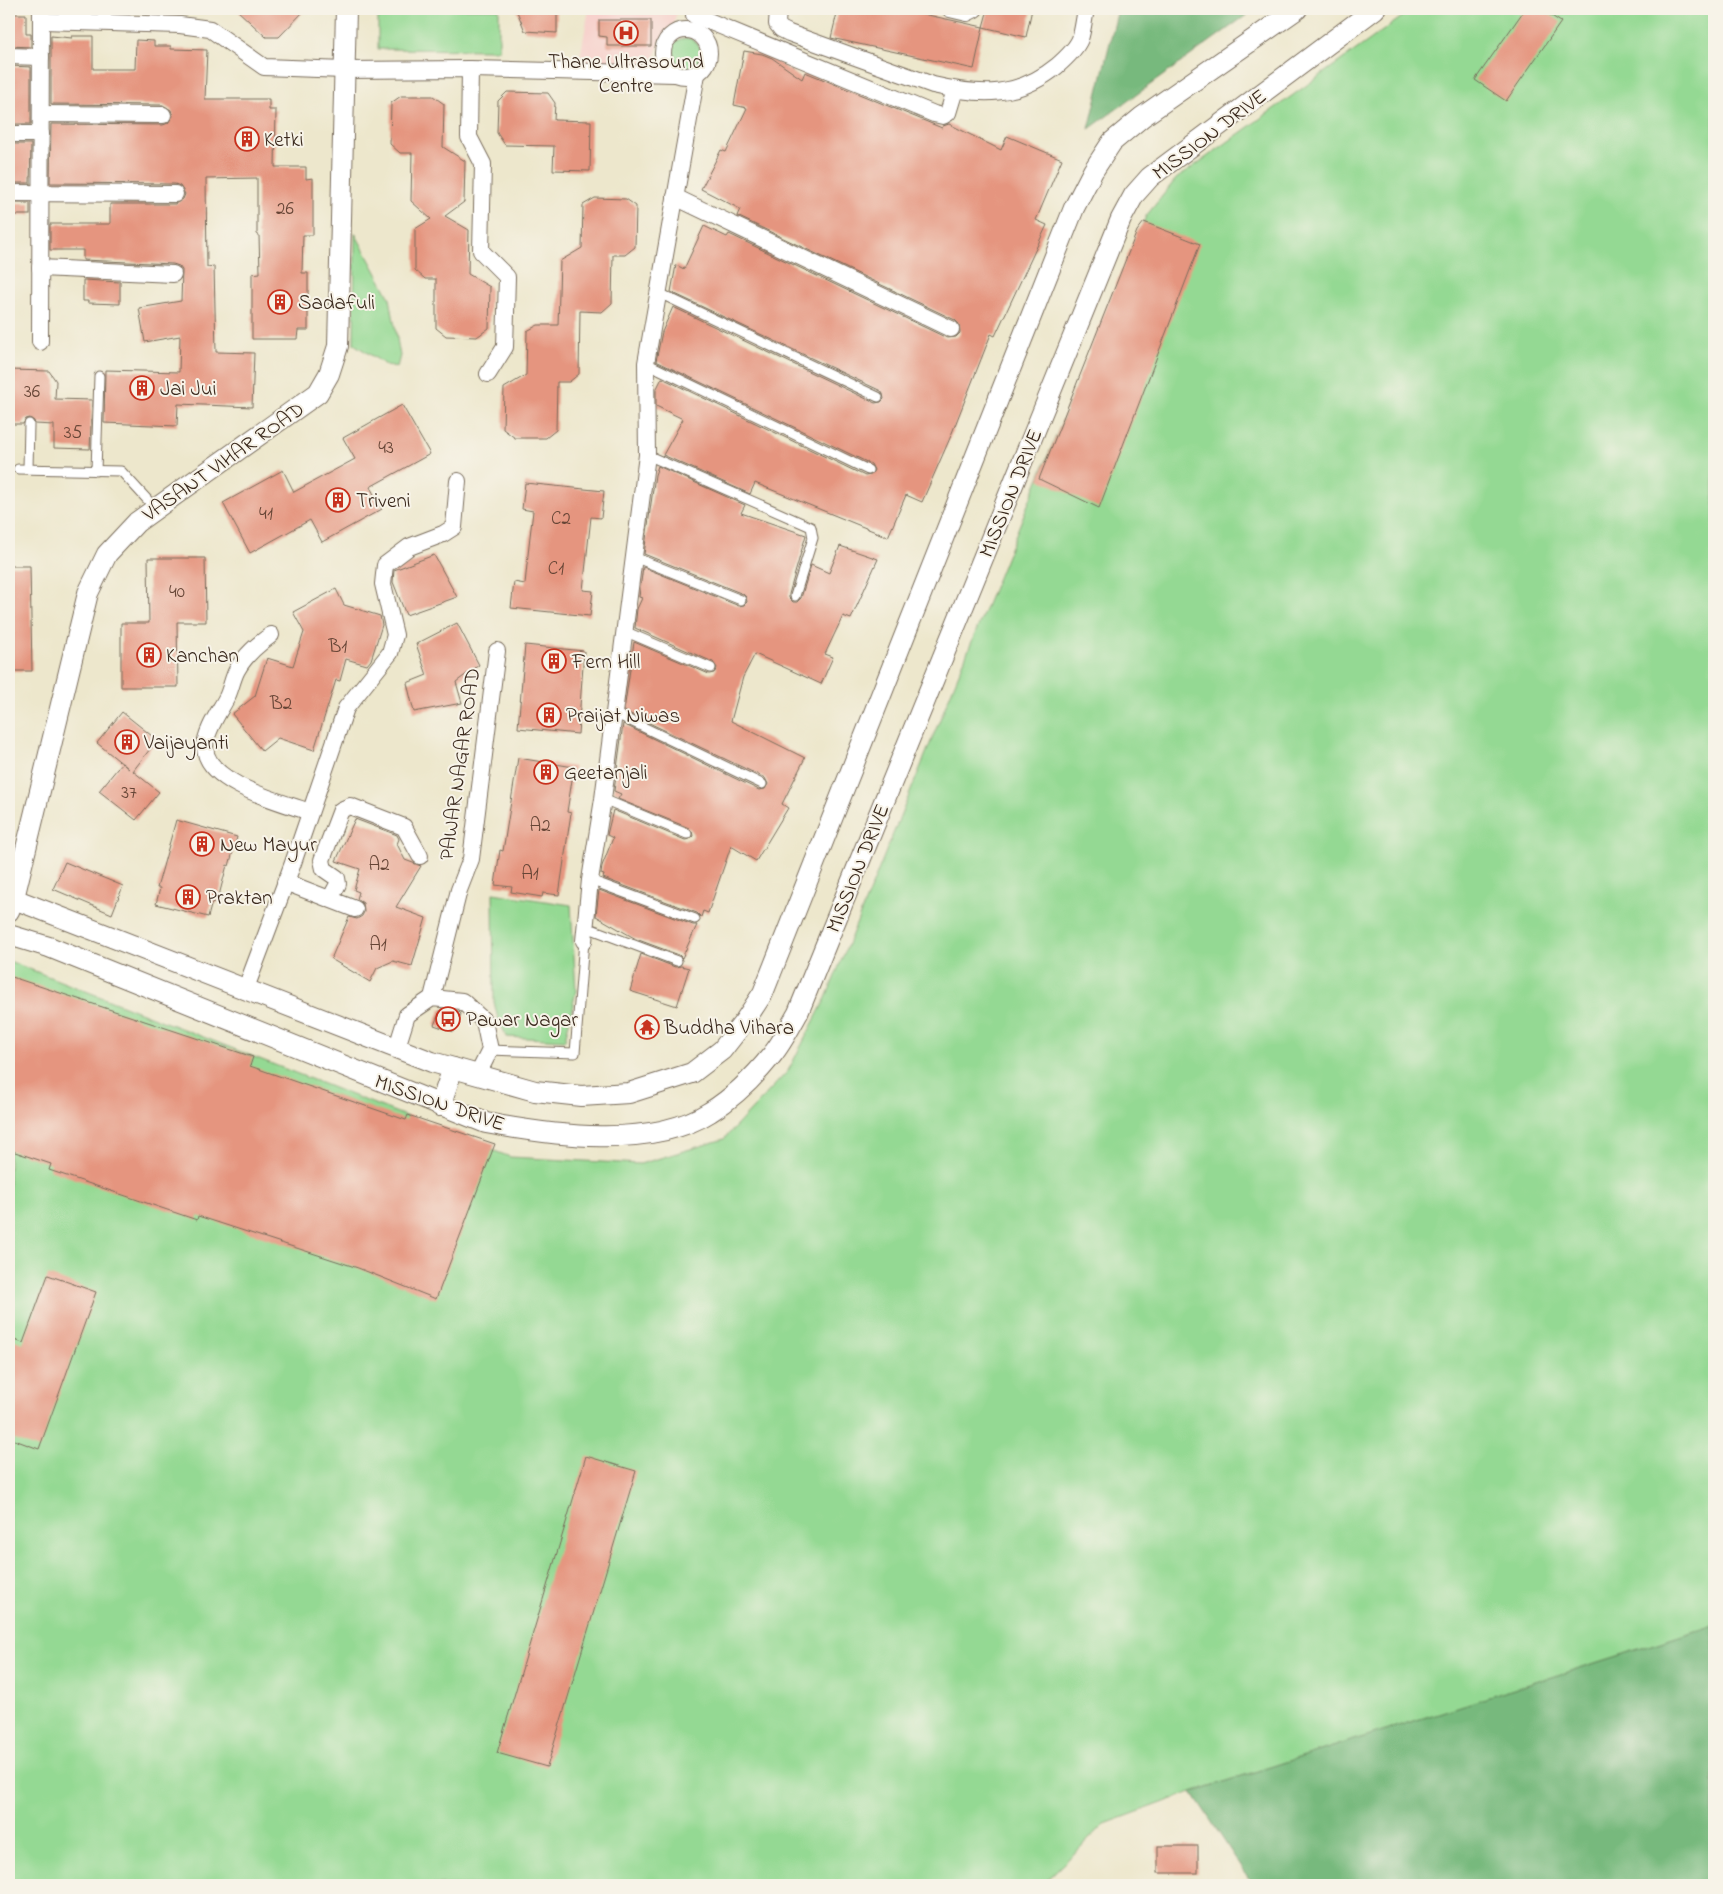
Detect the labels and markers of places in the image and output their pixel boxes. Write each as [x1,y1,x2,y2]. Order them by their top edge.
hospital icon: Thane Ultrasound Centre [613,20,639,46]
place label: Thane Ultrasound Centre [548,48,704,102]
building icon: Ketki [234,126,260,152]
place label: Ketki [264,126,304,156]
building icon: Sadafuli [267,289,293,315]
place label: Sadafuli [298,289,375,319]
building icon: Jai Jui [129,375,155,401]
place label: Jai Jui [160,375,217,405]
building icon: Triveni [325,487,351,513]
place label: Triveni [356,487,411,517]
building icon: Kanchan [136,642,162,668]
place label: Kanchan [166,642,239,672]
building icon: Fern Hill [541,648,567,674]
place label: Fern Hill [571,648,640,678]
building icon: Praijat Niwas [536,702,562,728]
place label: Praijat Niwas [566,702,680,732]
building icon: Vaijayanti [114,729,140,755]
place label: Vaijayanti [143,729,229,761]
building icon: Geetanjali [533,759,559,785]
place label: Geetanjali [564,759,648,789]
building icon: New Mayur [189,831,215,857]
place label: New Mayur [220,831,317,863]
building icon: Praktan [175,884,201,910]
place label: Praktan [206,884,273,914]
bus stop icon: Pawar Nagar [435,1006,461,1032]
place label: Pawar Nagar [466,1006,578,1038]
temple icon: Buddha Vihara [634,1014,660,1040]
place label: Buddha Vihara [663,1014,794,1044]

